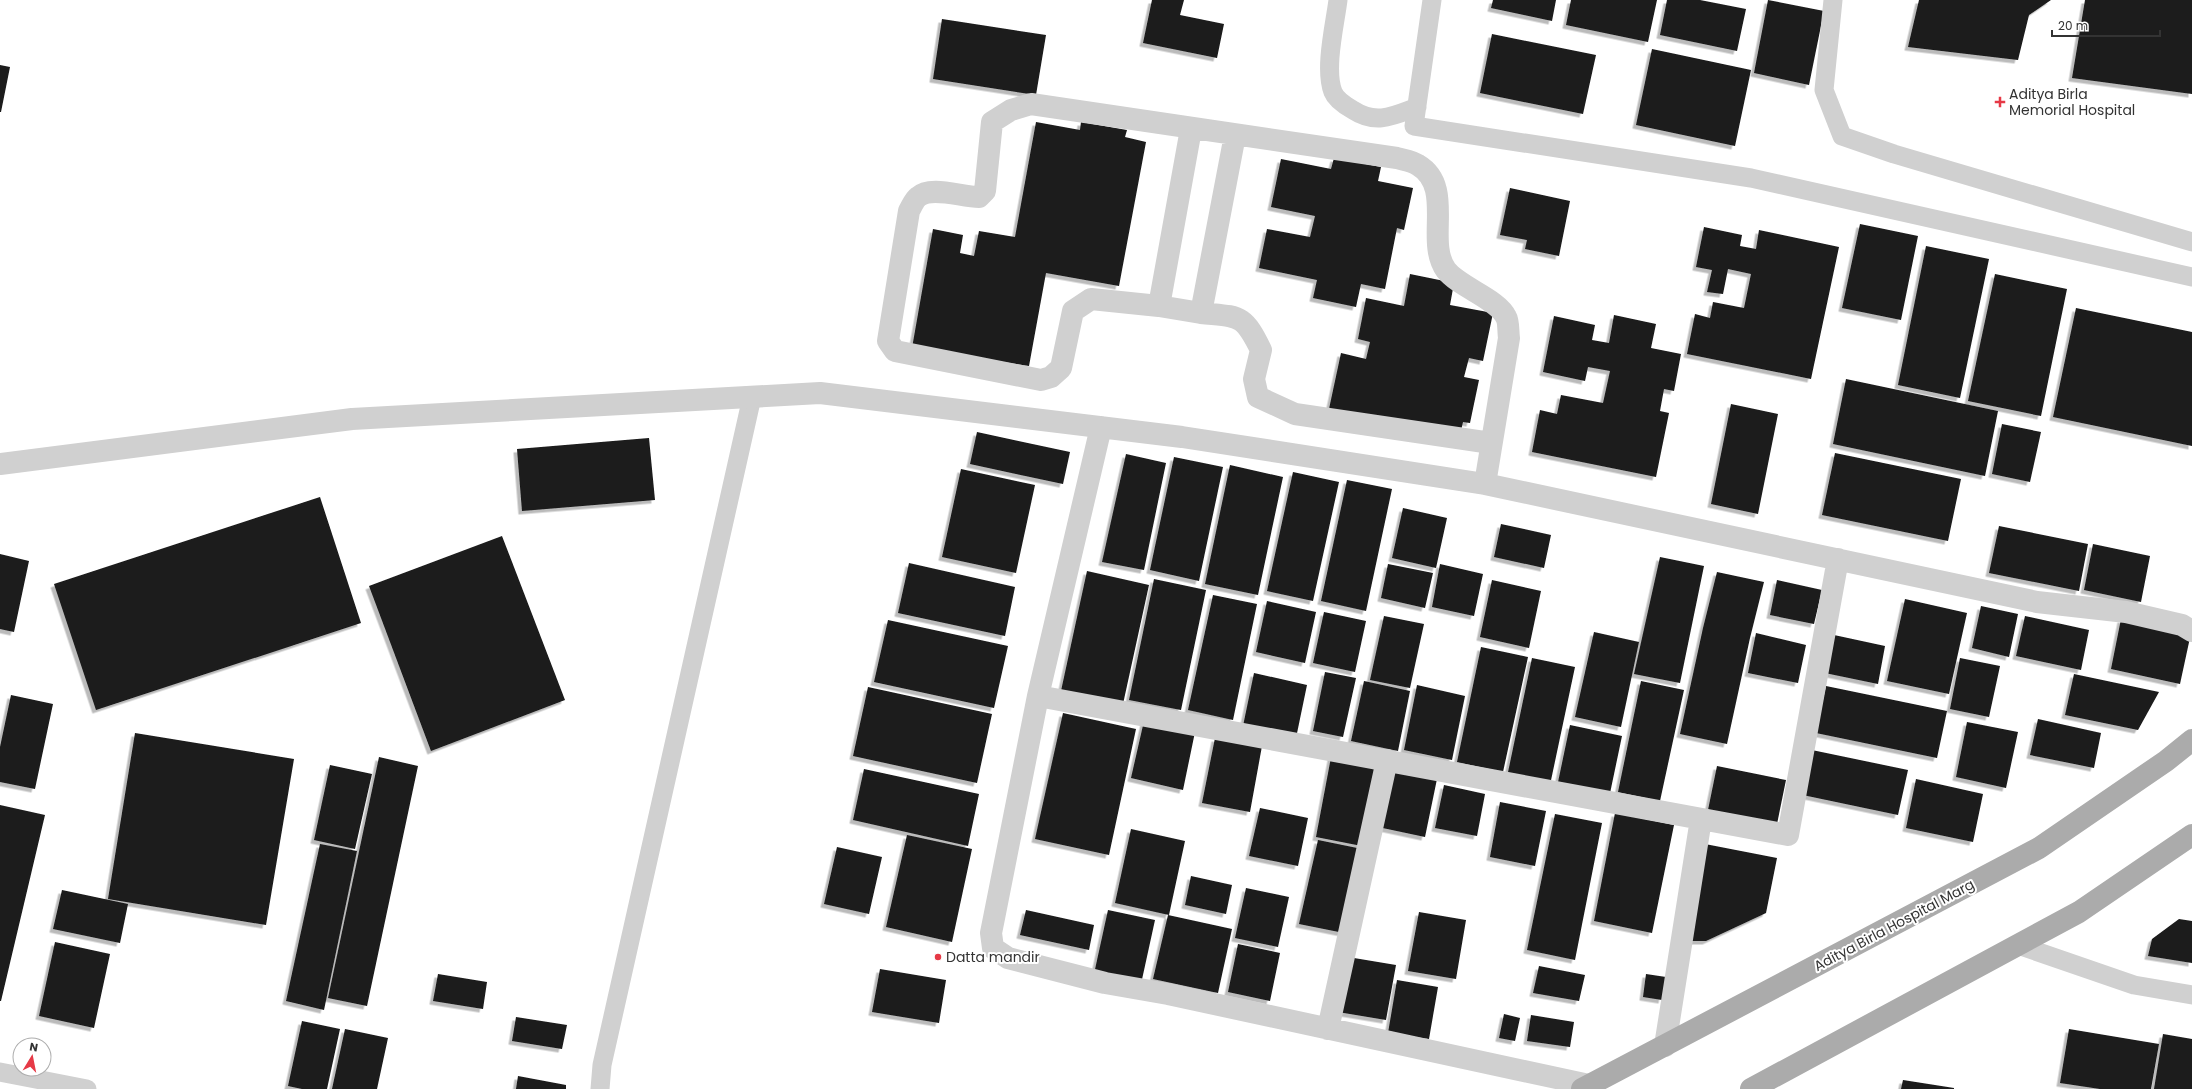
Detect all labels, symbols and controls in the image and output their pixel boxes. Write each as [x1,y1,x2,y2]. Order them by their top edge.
scale bar [2052,12,2160,38]
text: 20 m [2058,17,2088,34]
place label: Aditya Birla Memorial Hospital [2009,84,2135,120]
marker: Aditya Birla Memorial Hospital [1994,96,2006,108]
street label: Aditya Birla Hospital Marg [1810,874,1978,976]
place label: Datta mandir [946,947,1040,967]
marker: Datta mandir [933,952,943,962]
north arrow [12,1037,52,1077]
text: N [28,1039,39,1056]

